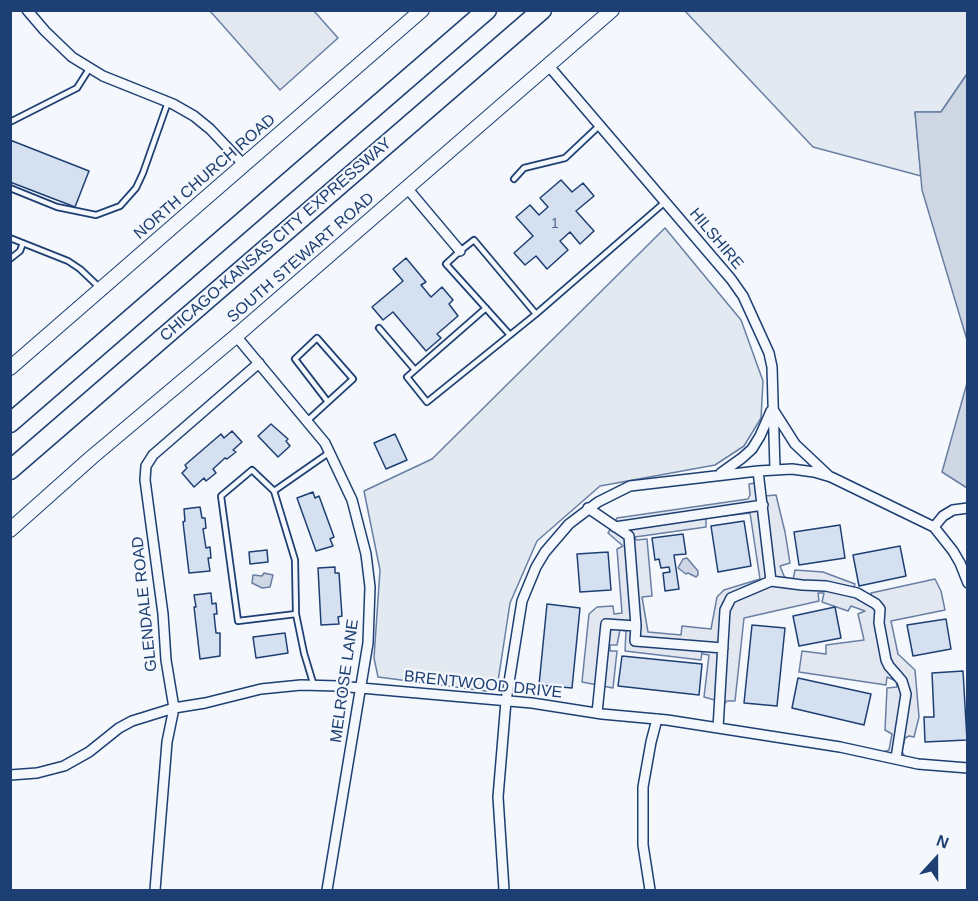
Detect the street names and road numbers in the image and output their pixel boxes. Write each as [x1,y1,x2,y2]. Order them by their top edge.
street label: NORTH CHURCH ROAD [130,110,280,244]
street label: CHICAGO-KANSAS CITY EXPRESSWAY [156,134,396,346]
street label: SOUTH STEWART ROAD [224,189,378,327]
street label: HILSHIRE [685,205,747,273]
street label: GLENDALE ROAD [128,535,162,673]
street label: MELROSE LANE [327,618,363,744]
street label: BRENTWOOD DRIVE [403,667,563,703]

